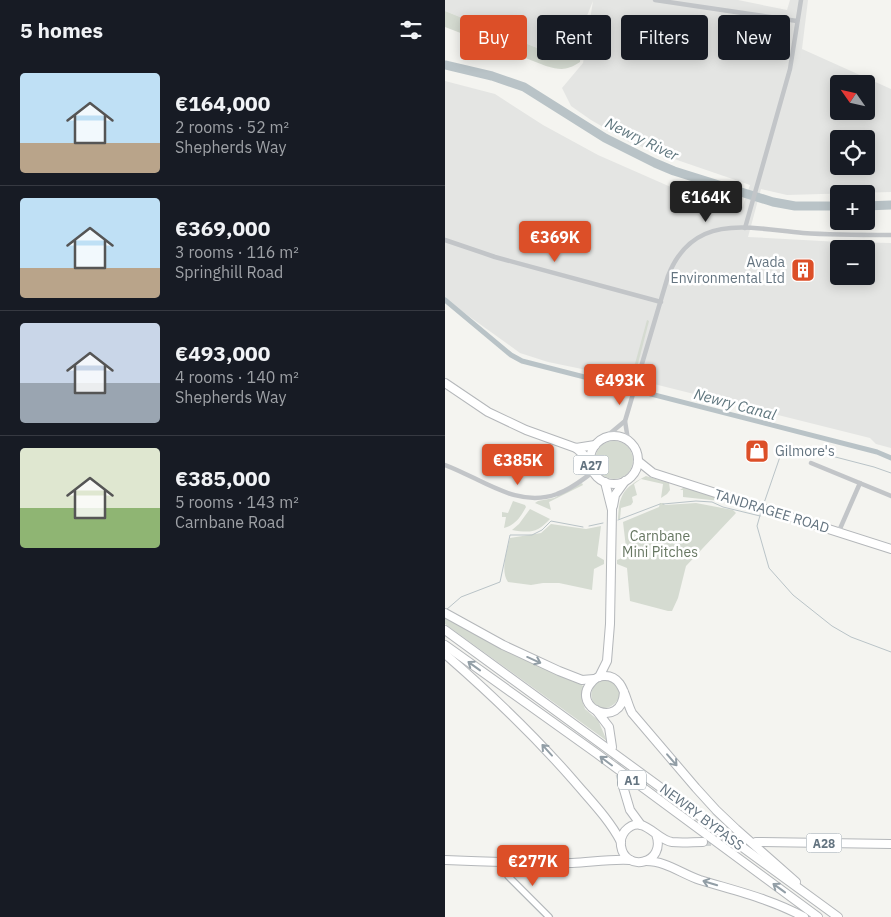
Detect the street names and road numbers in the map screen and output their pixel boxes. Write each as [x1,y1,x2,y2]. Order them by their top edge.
road number: A27 [573,456,609,474]
street label: TANDRAGEE ROAD [712,485,832,537]
road number: A1 [618,770,646,790]
street label: NEWRY BYPASS [656,780,748,854]
road number: A28 [807,834,841,852]

